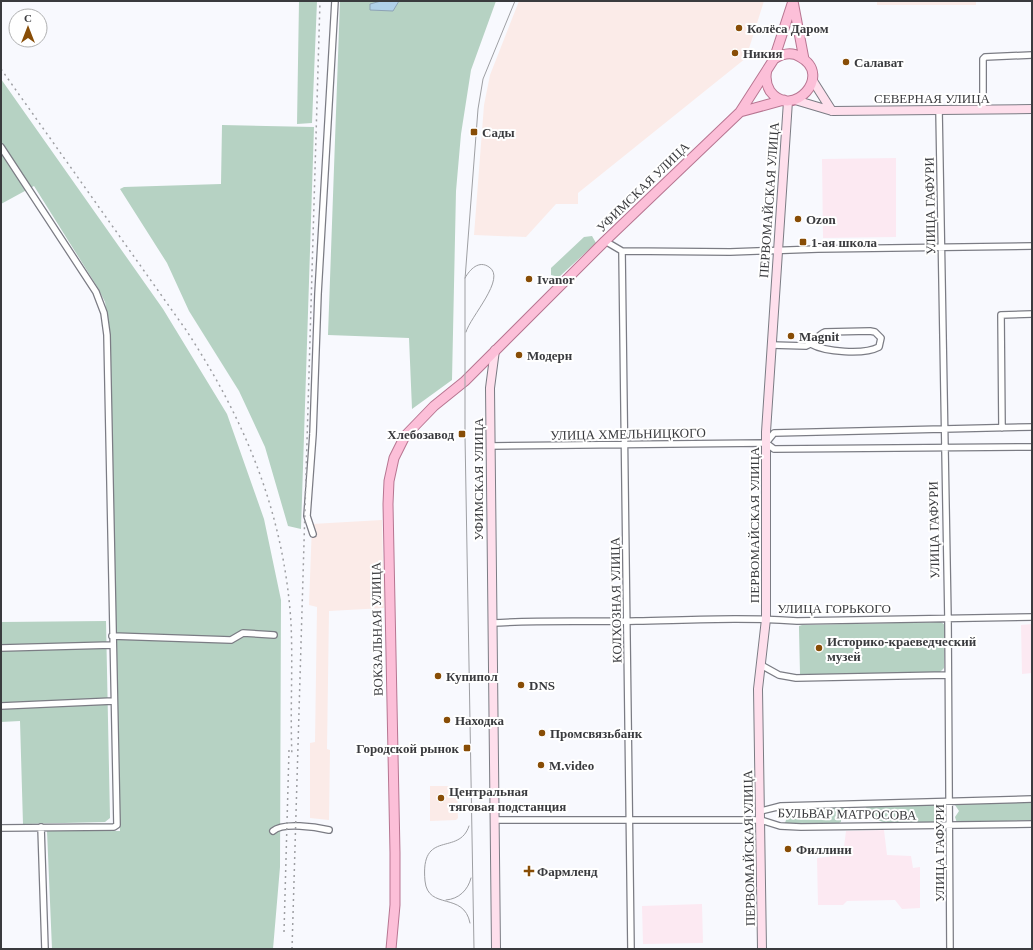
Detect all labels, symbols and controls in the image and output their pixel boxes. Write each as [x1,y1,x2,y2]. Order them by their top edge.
north arrow [8,8,48,48]
text: С [24,12,32,24]
place label: Колёса Даром [747,21,829,36]
marker: Колёса Даром [734,23,744,33]
place label: Никия [743,46,783,61]
marker: Никия [730,48,740,58]
place label: Салават [854,55,904,70]
marker: Салават [841,57,851,67]
street label: СЕВЕРНАЯ УЛИЦА [874,91,991,106]
street label: ПЕРВОМАЙСКАЯ УЛИЦА [756,121,782,278]
place label: Сады [482,125,515,140]
marker: Сады [469,127,479,137]
street label: УФИМСКАЯ УЛИЦА [594,139,693,235]
street label: УЛИЦА ГАФУРИ [922,157,938,255]
place label: Ozon [806,212,836,227]
marker: Ozon [793,214,803,224]
place label: 1-ая школа [811,235,878,250]
marker: 1-ая школа [798,237,808,247]
place label: Ivanor [537,272,575,287]
marker: Ivanor [524,274,534,284]
place label: Magnit [799,329,840,344]
marker: Magnit [786,331,796,341]
place label: Модерн [527,348,573,363]
marker: Модерн [514,350,524,360]
street label: УФИМСКАЯ УЛИЦА [471,417,486,540]
street label: УЛИЦА ХМЕЛЬНИЦКОГО [550,425,706,443]
place label: Хлебозавод [387,427,454,442]
marker: Хлебозавод [457,429,467,439]
street label: ПЕРВОМАЙСКАЯ УЛИЦА [747,446,762,603]
street label: УЛИЦА ГАФУРИ [926,481,942,579]
street label: КОЛХОЗНАЯ УЛИЦА [607,536,625,663]
street label: ВОКЗАЛЬНАЯ УЛИЦА [368,561,386,696]
street label: УЛИЦА ГОРЬКОГО [777,601,891,616]
place label: Историко-краеведческий музей [827,634,977,664]
marker: Историко-краеведческий музей [814,643,824,653]
place label: Купипол [446,669,498,684]
marker: Купипол [433,671,443,681]
place label: DNS [529,678,555,693]
marker: DNS [516,680,526,690]
place label: Находка [455,713,505,728]
marker: Находка [442,715,452,725]
place label: Промсвязьбанк [550,726,643,741]
marker: Промсвязьбанк [537,728,547,738]
place label: Городской рынок [356,741,460,756]
marker: Городской рынок [462,743,472,753]
place label: M.video [549,758,594,773]
marker: M.video [536,760,546,770]
street label: ПЕРВОМАЙСКАЯ УЛИЦА [740,769,758,926]
place label: Центральная тяговая подстанция [449,784,566,814]
marker: Центральная тяговая подстанция [436,793,446,803]
street label: УЛИЦА ГАФУРИ [932,804,947,902]
street label: БУЛЬВАР МАТРОСОВА [778,805,917,823]
place label: Филлини [796,842,852,857]
marker: Филлини [783,844,793,854]
place label: Фармленд [537,864,598,879]
marker: Фармленд [524,866,534,876]

